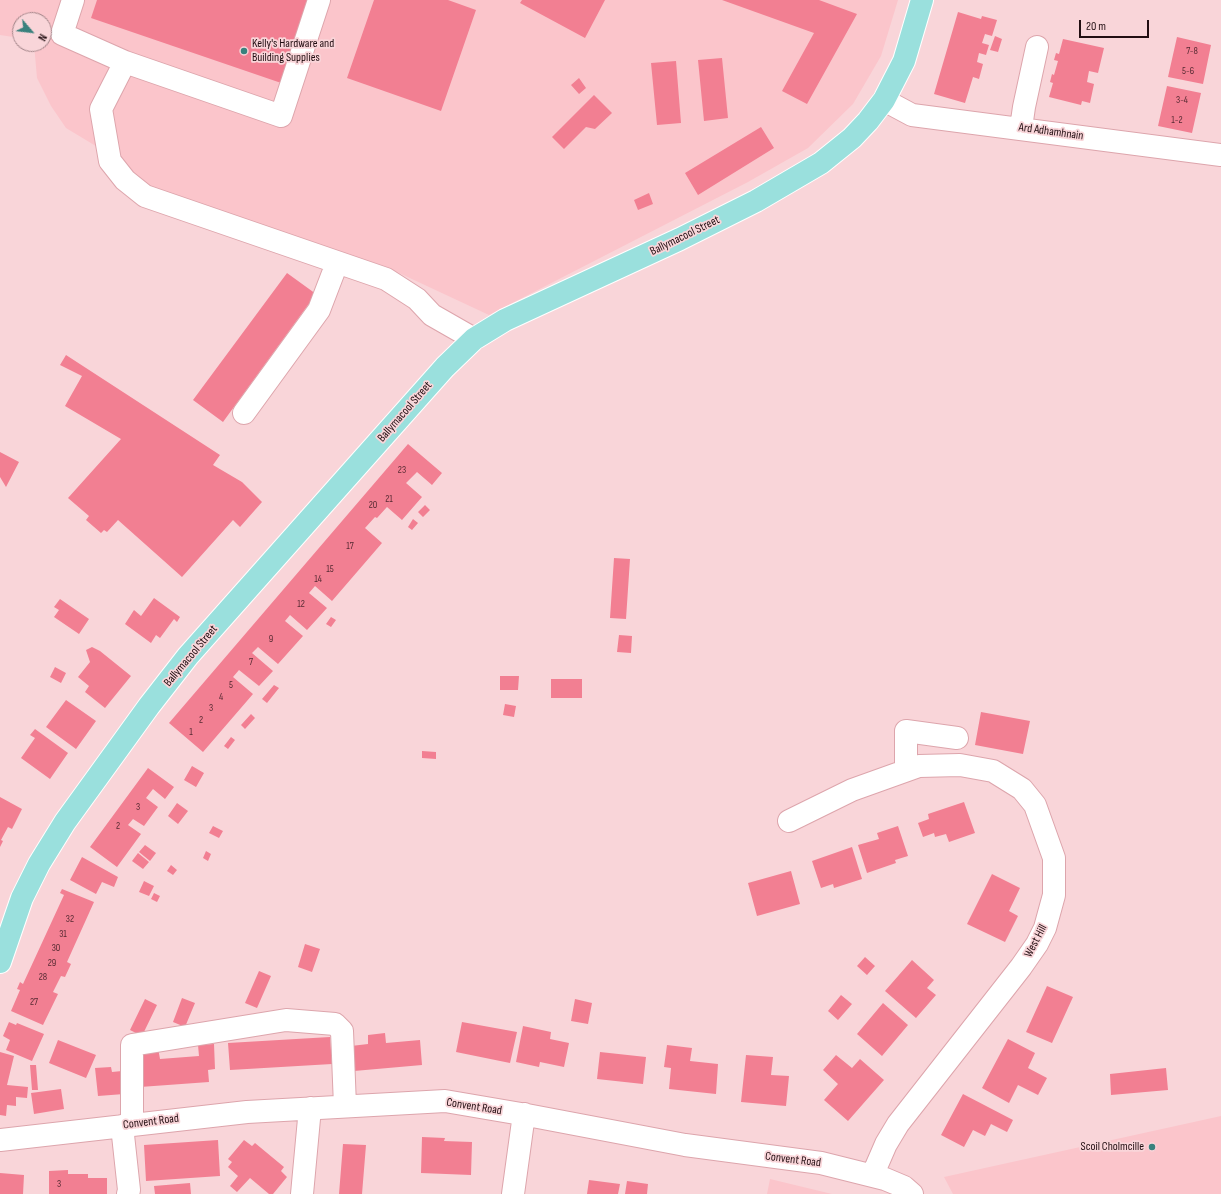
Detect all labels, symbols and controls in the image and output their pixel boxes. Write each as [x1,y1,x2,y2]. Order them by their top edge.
north arrow [12,12,52,52]
scale bar [1081,12,1151,38]
text: 20 m [1086,19,1106,34]
text: N [35,32,49,43]
place label: Kelly's Hardware and Building Supplies [252,37,334,65]
house number: 7-8 [1186,45,1198,57]
marker: Kelly's Hardware and Building Supplies [239,46,249,56]
house number: 5-6 [1182,65,1194,77]
house number: 3-4 [1176,94,1188,106]
house number: 1-2 [1171,114,1183,126]
street label: Ard Adhamhnain [1018,120,1084,144]
street label: Ballymacool Street [648,213,722,259]
street label: Ballymacool Street [375,379,435,445]
house number: 23 [398,464,406,476]
house number: 21 [385,493,393,505]
house number: 20 [369,499,377,511]
house number: 17 [346,540,354,552]
house number: 15 [326,563,334,575]
house number: 14 [314,573,322,585]
house number: 12 [297,598,305,610]
street label: Ballymacool Street [161,622,221,690]
house number: 9 [269,633,273,645]
house number: 7 [249,656,253,668]
house number: 5 [229,679,233,691]
house number: 4 [219,691,223,703]
house number: 3 [209,702,213,714]
house number: 2 [199,714,203,726]
house number: 1 [189,726,193,738]
house number: 3 [136,801,140,813]
house number: 2 [116,820,120,832]
house number: 32 [66,913,74,925]
street label: West Hill [1021,922,1051,960]
house number: 31 [59,928,67,940]
house number: 30 [52,942,60,954]
house number: 29 [48,957,56,969]
house number: 28 [39,971,47,983]
house number: 27 [30,996,38,1008]
street label: Convent Road [445,1096,503,1118]
street label: Convent Road [122,1111,180,1133]
place label: Scoil Cholmcille [1081,1140,1144,1154]
marker: Scoil Cholmcille [1147,1142,1157,1152]
street label: Convent Road [764,1149,822,1171]
house number: 3 [57,1178,61,1190]

